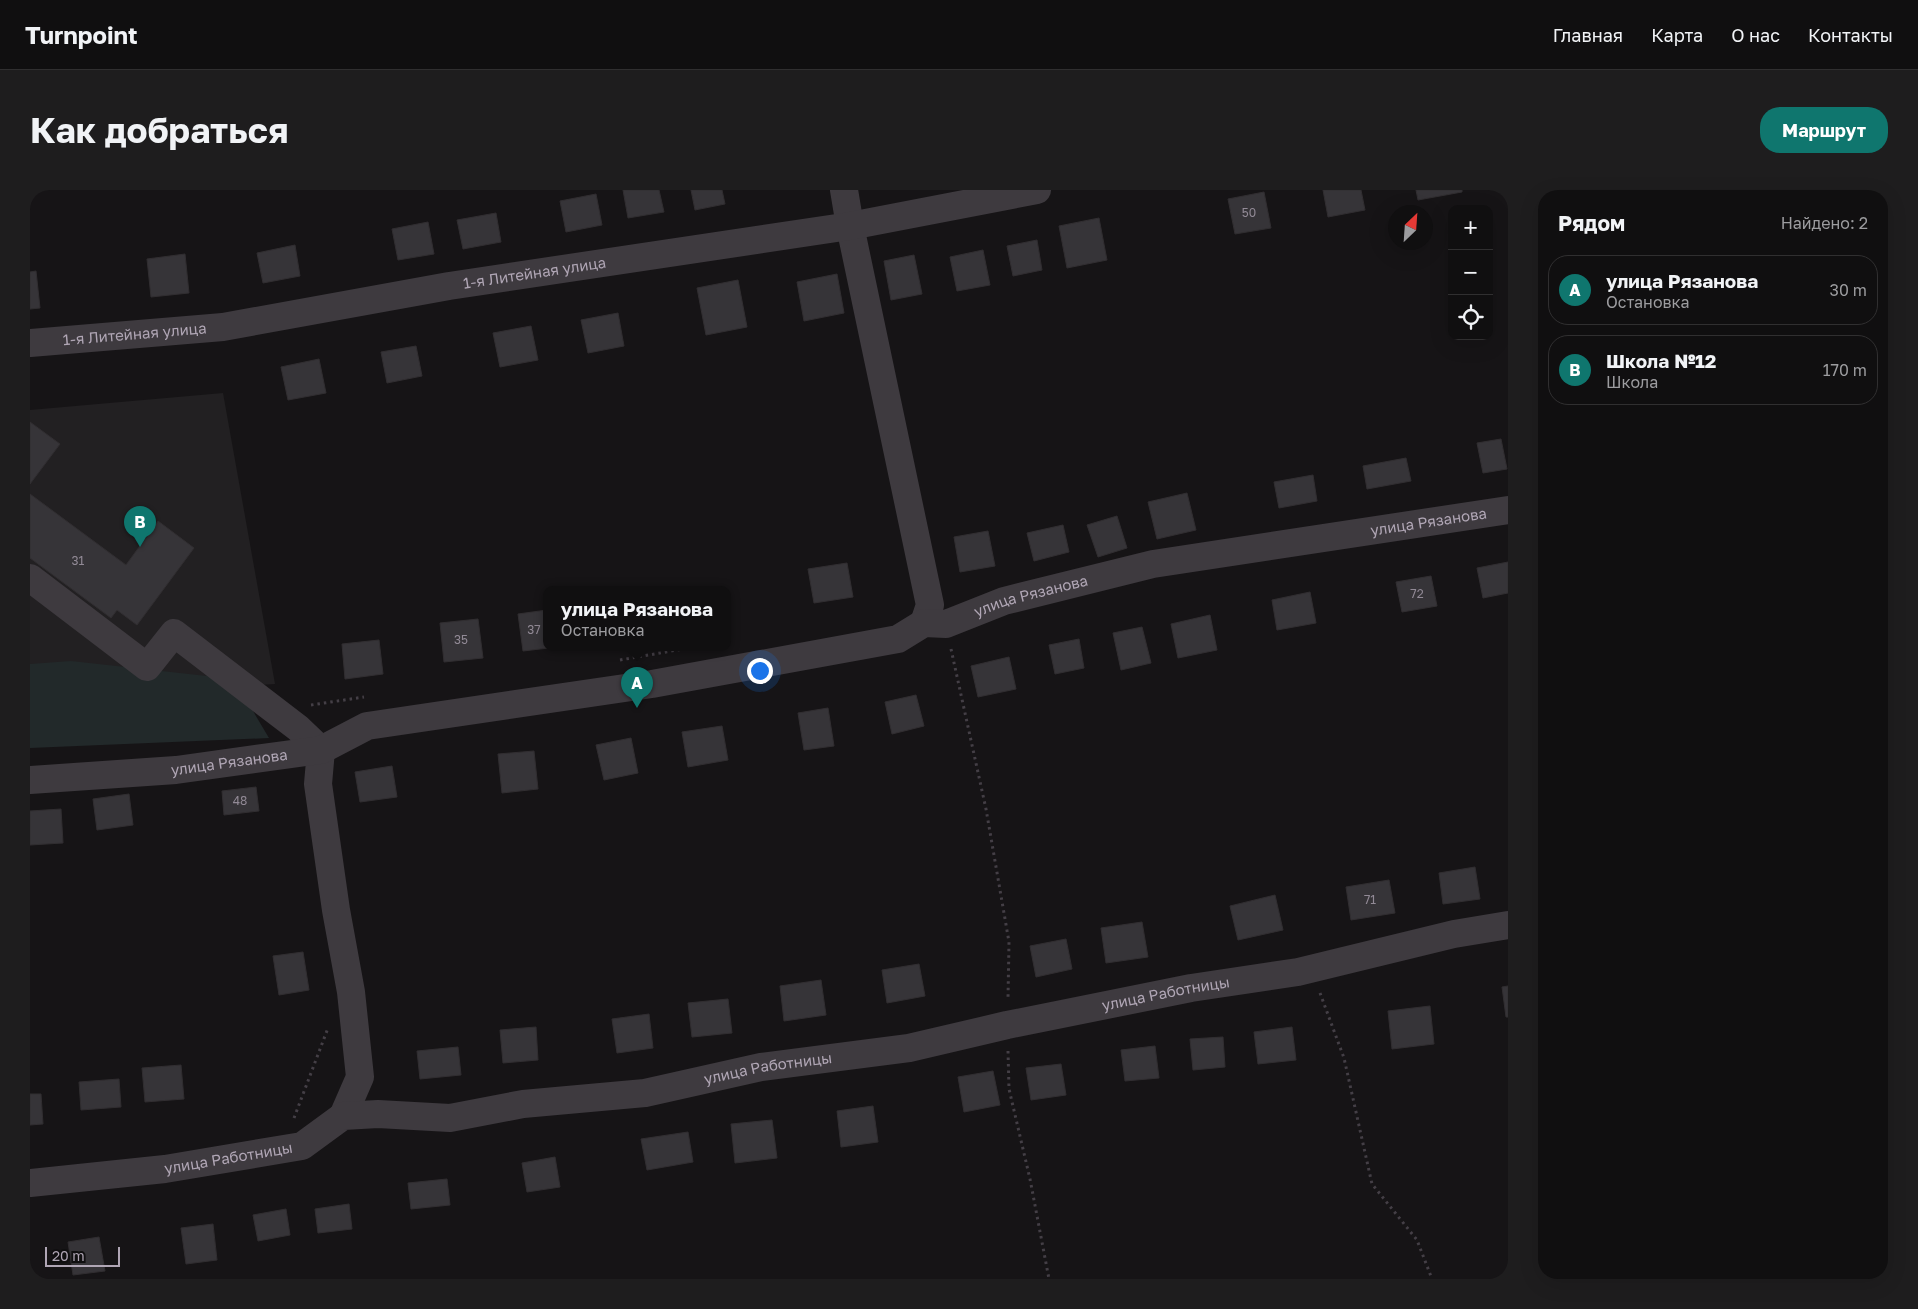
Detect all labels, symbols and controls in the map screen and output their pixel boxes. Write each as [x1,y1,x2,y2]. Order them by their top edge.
text: Turnpoint [25,20,138,49]
text: Главная [1553,24,1623,46]
text: Карта [1651,24,1703,46]
text: О нас [1731,24,1780,46]
text: Контакты [1808,24,1893,46]
button: Маршрут [1760,107,1888,153]
text: Как добраться [30,109,288,151]
house number: 50 [1242,205,1256,220]
north arrow [1388,205,1433,250]
map controls [1448,205,1493,340]
button: + [1448,205,1493,250]
text: Рядом [1558,210,1625,236]
text: Найдено: 2 [1781,213,1868,233]
button: − [1448,250,1493,295]
street label: 1-я Литейная улица [462,253,607,292]
text: улица Рязанова [1606,269,1758,292]
text: A [1569,280,1581,300]
text: 30 m [1830,280,1867,300]
text: Остановка [1606,292,1690,312]
button: locate [1448,295,1493,340]
street label: 1-я Литейная улица [62,318,207,348]
text: Школа №12 [1606,349,1716,372]
text: B [1569,360,1581,380]
text: 170 m [1823,360,1867,380]
text: Школа [1606,372,1658,392]
street label: улица Рязанова [1369,503,1488,539]
pin: B [124,506,156,547]
house number: 31 [72,553,85,568]
street label: улица Рязанова [971,571,1090,620]
popup [543,586,731,651]
house number: 72 [1410,586,1424,601]
text: улица Рязанова [561,597,713,620]
text: Остановка [561,620,644,640]
house number: 37 [527,622,541,637]
house number: 35 [454,632,468,647]
your location [747,658,773,684]
pin: A [621,667,653,708]
street label: улица Рязанова [170,745,289,778]
house number: 48 [233,793,247,808]
house number: 71 [1364,892,1376,907]
street label: улица Работницы [1100,972,1231,1014]
street label: улица Работницы [702,1048,833,1088]
street label: улица Работницы [163,1138,294,1177]
scale bar [45,1244,120,1267]
text: 20 m [52,1247,85,1264]

